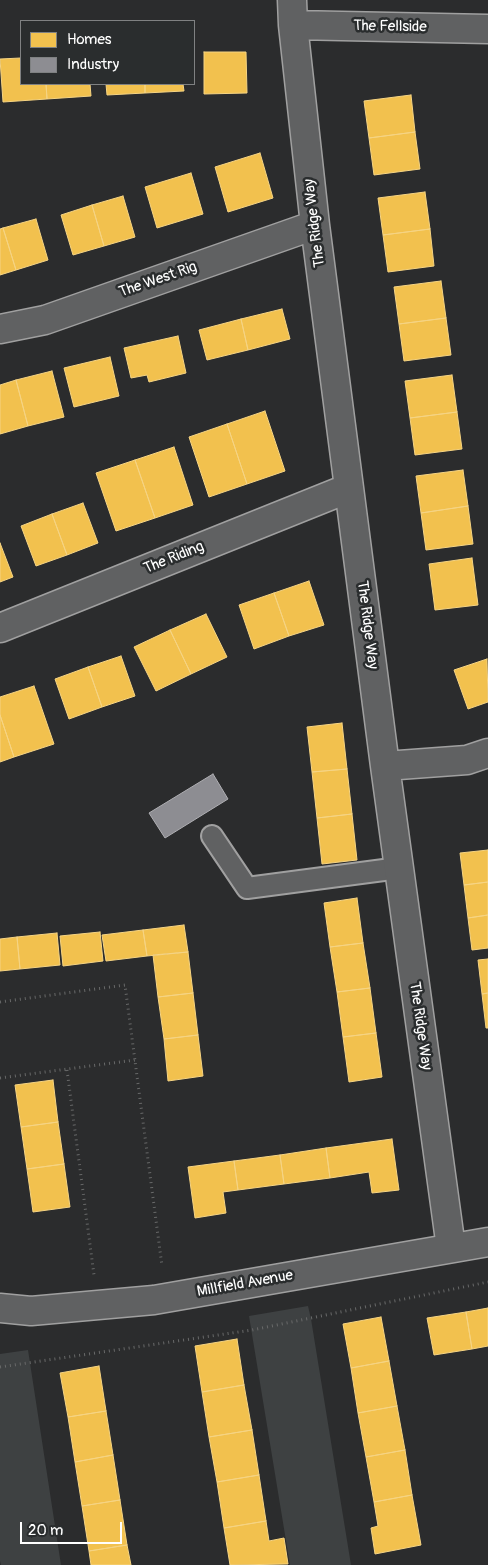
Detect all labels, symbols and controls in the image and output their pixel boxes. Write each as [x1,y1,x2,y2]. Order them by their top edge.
street label: The Fellside [353,17,427,37]
legend [20,20,195,85]
text: Homes [67,30,112,49]
text: Industry [67,55,119,74]
street label: The Ridge Way [301,178,329,268]
street label: The West Rig [117,258,199,302]
street label: The Riding [141,538,207,578]
street label: The Ridge Way [353,580,381,670]
street label: The Ridge Way [405,981,435,1071]
street label: Millfield Avenue [196,1267,294,1301]
scale bar [22,1512,125,1544]
text: 20 m [28,1521,63,1540]

